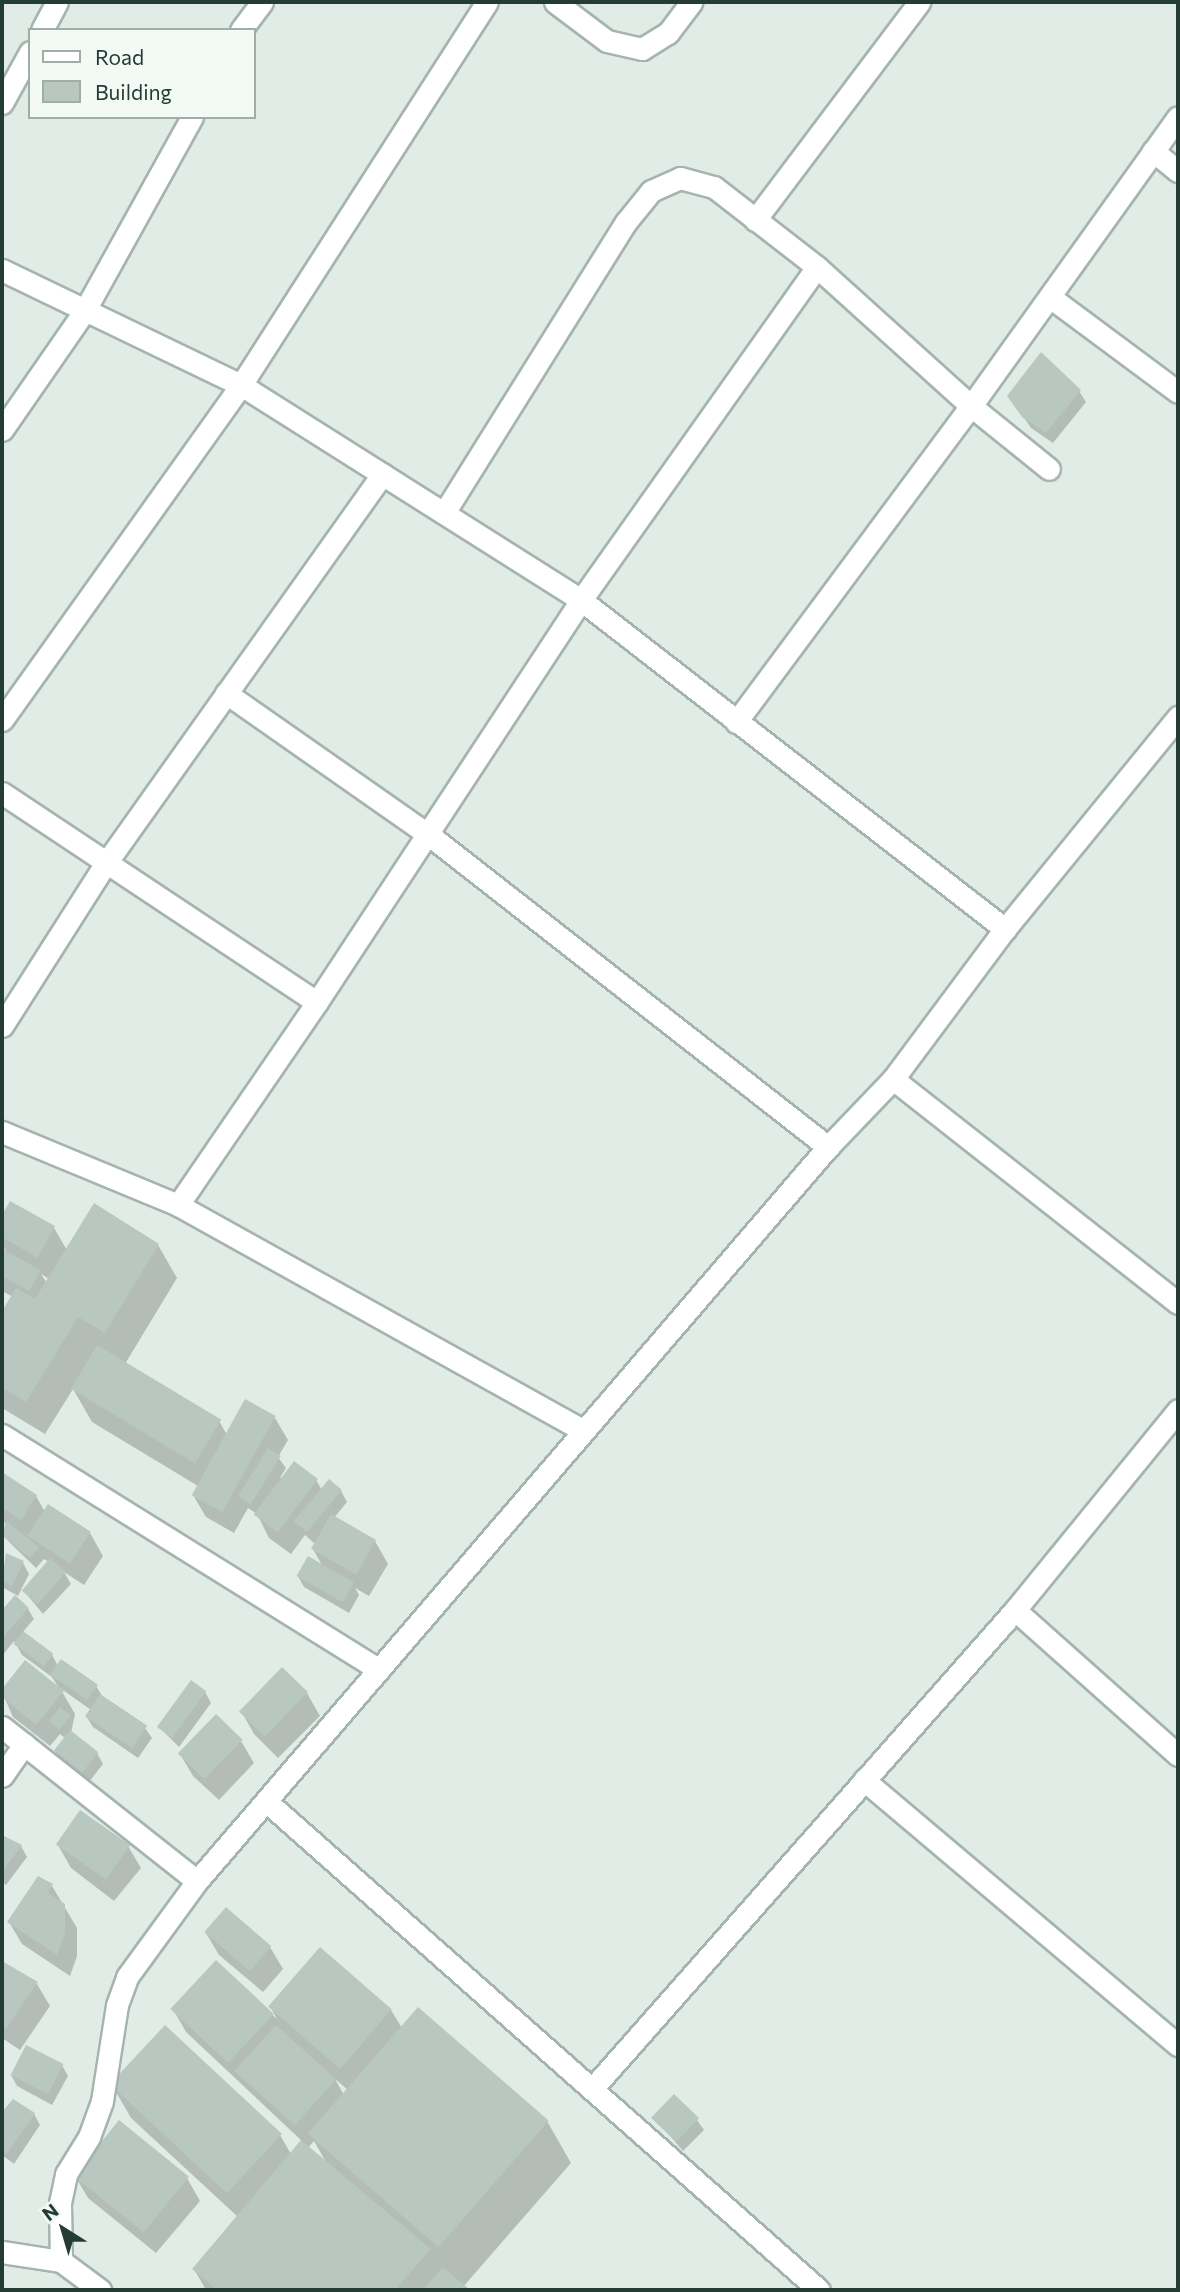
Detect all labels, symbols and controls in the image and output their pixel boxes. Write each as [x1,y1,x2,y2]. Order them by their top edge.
legend [28,28,256,119]
text: Road [95,44,144,69]
text: Building [95,79,172,104]
north arrow [28,2194,98,2264]
text: N [37,2198,63,2225]

